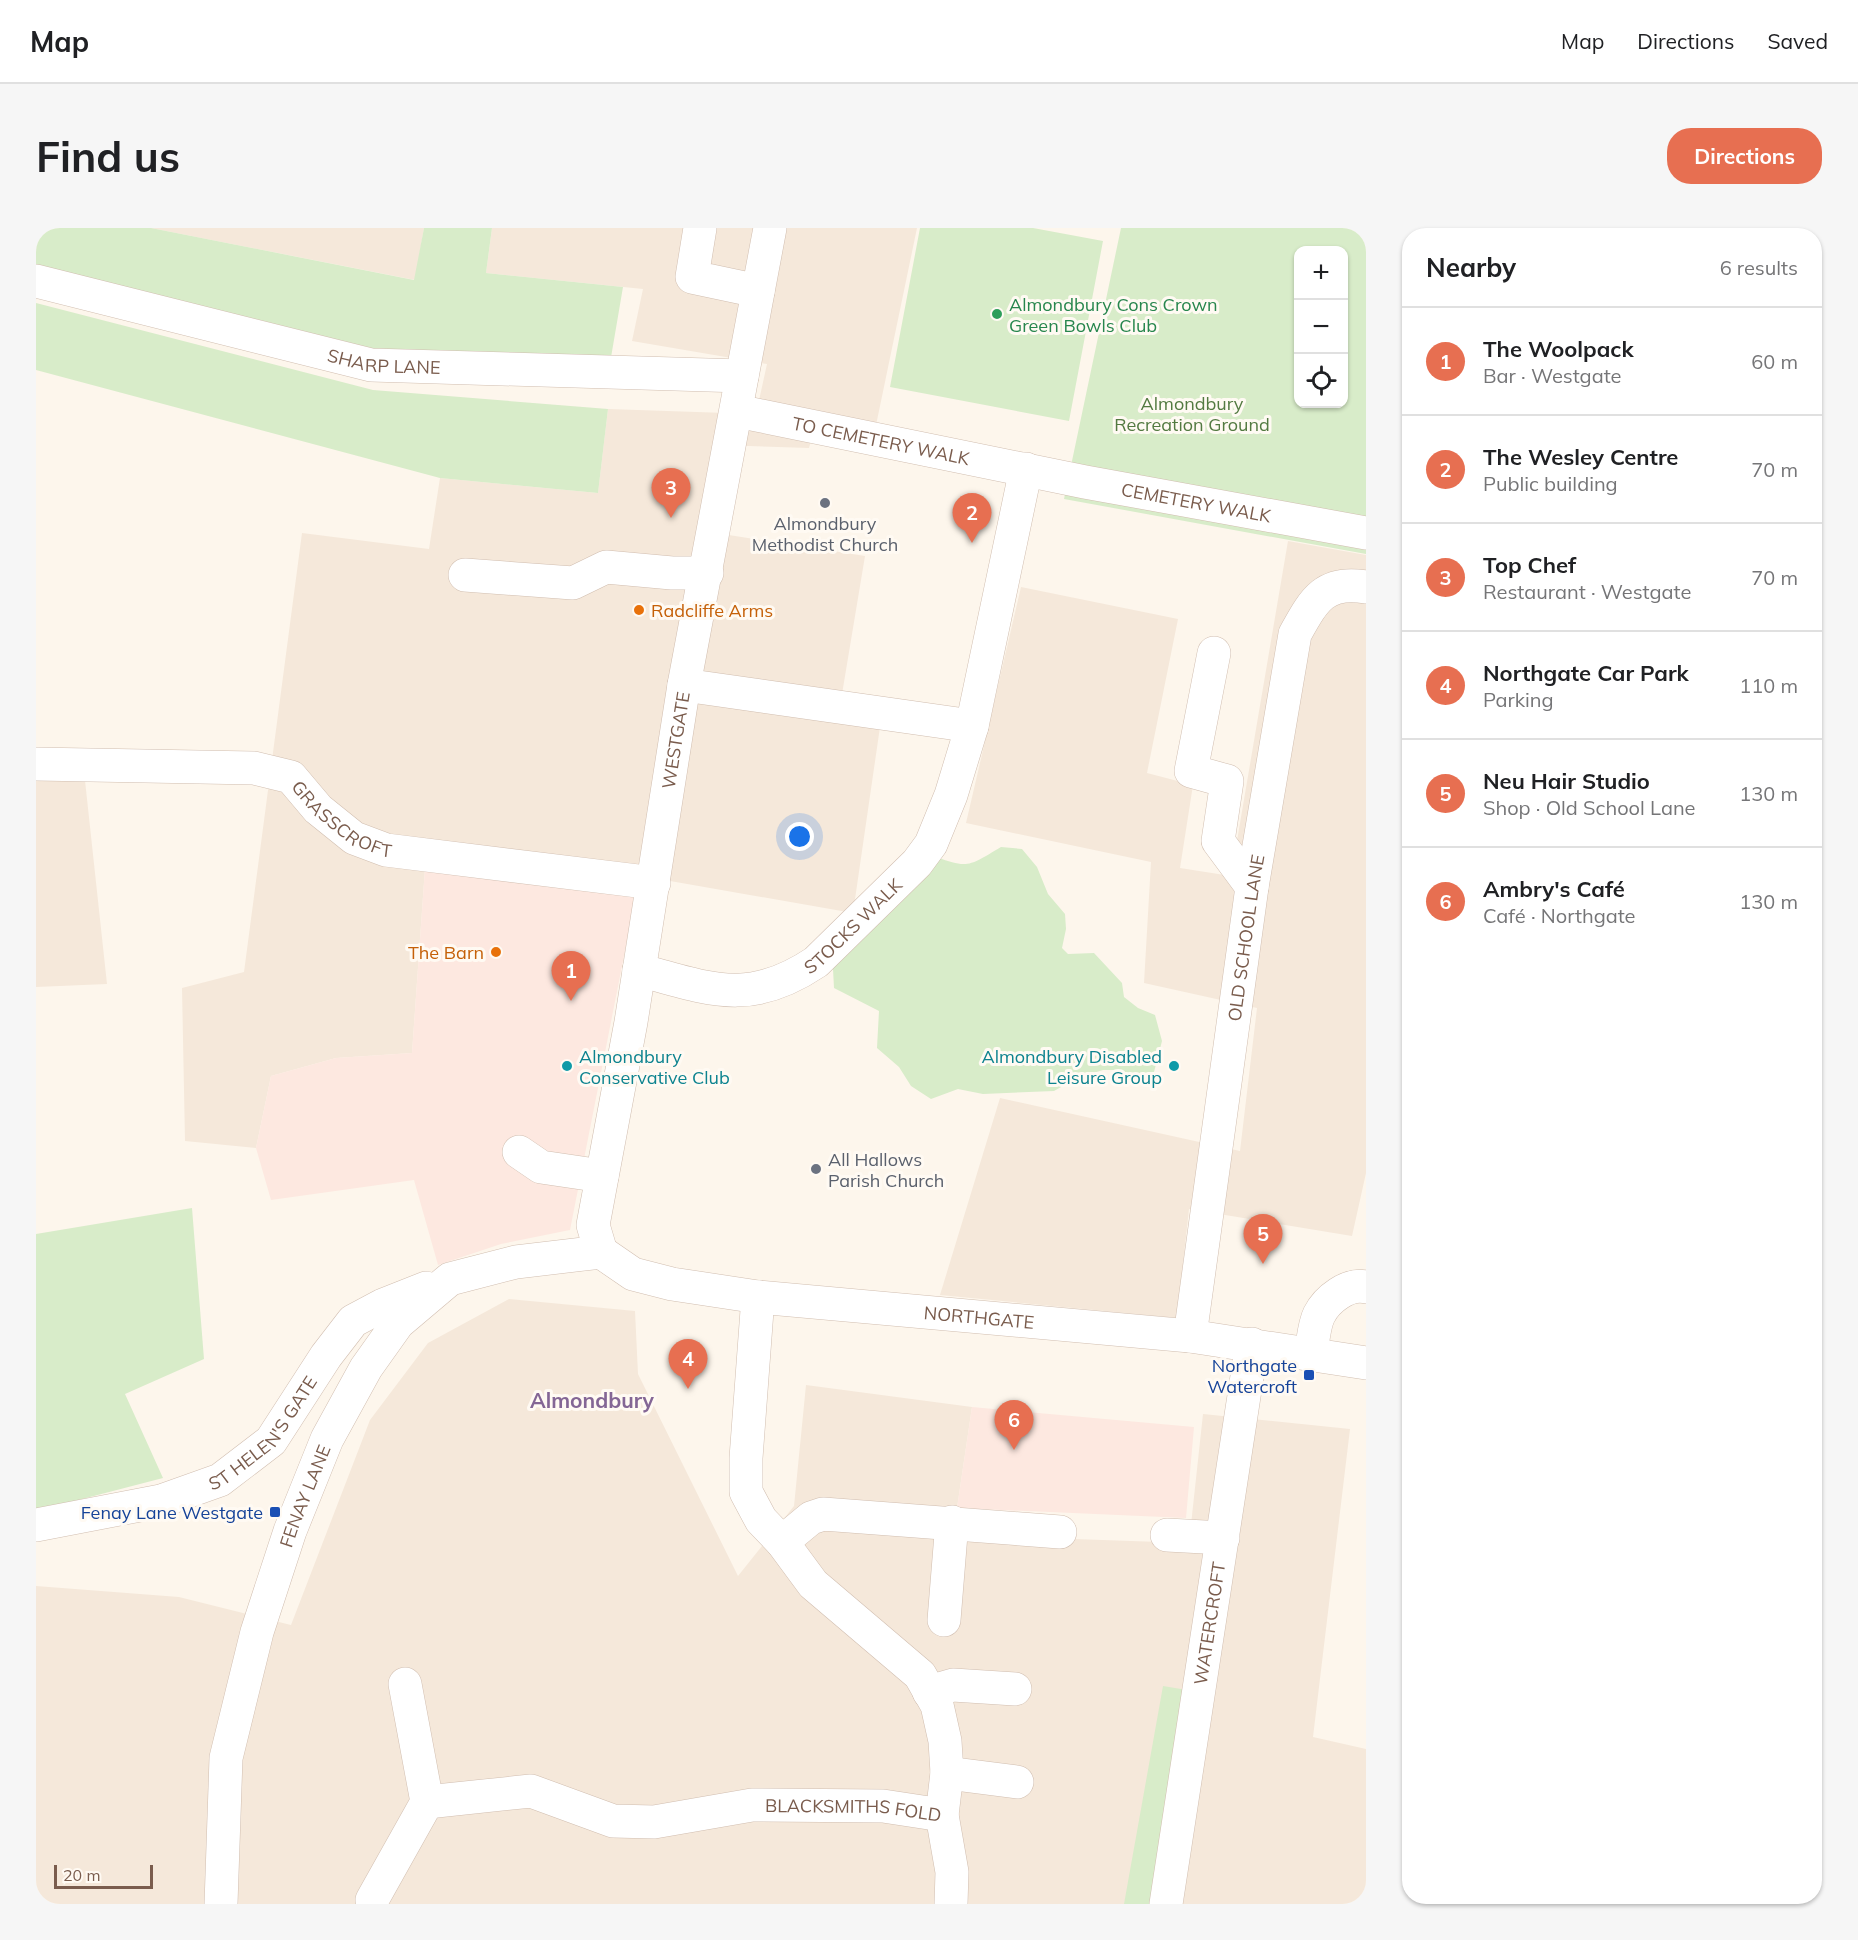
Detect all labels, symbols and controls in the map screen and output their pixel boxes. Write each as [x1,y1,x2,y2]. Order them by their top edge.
text: Map [30,24,89,59]
text: Map [1561,28,1604,54]
text: Directions [1637,28,1734,54]
text: Saved [1767,28,1828,54]
button: Directions [1667,128,1822,184]
text: Find us [36,130,180,183]
map controls [1294,246,1348,408]
button: + [1294,246,1348,300]
text: Nearby [1426,251,1516,284]
text: 6 results [1720,255,1798,280]
place label: Almondbury Cons Crown Green Bowls Club [1009,293,1218,337]
button: − [1294,300,1348,354]
marker: Almondbury Cons Crown Green Bowls Club [990,307,1004,321]
text: The Woolpack [1483,335,1634,363]
street label: SHARP LANE [325,343,441,379]
text: 1 [1440,349,1452,374]
text: 60 m [1751,349,1798,374]
button: locate [1294,354,1348,408]
text: Bar · Westgate [1483,363,1621,388]
park label: Almondbury Recreation Ground [1114,392,1270,436]
street label: TO CEMETERY WALK [790,411,972,470]
text: The Wesley Centre [1483,443,1678,471]
text: 2 [1440,457,1452,482]
text: 70 m [1751,457,1798,482]
pin: 3 [652,468,690,518]
text: Public building [1483,471,1618,496]
street label: CEMETERY WALK [1119,477,1273,527]
pin: 2 [952,494,992,543]
marker: Almondbury Methodist Church [818,496,832,510]
place label: Almondbury Methodist Church [752,512,898,556]
text: Top Chef [1483,551,1576,579]
text: 3 [1440,565,1452,590]
text: 70 m [1751,565,1798,590]
text: Restaurant · Westgate [1483,579,1691,604]
place label: Radcliffe Arms [651,599,773,622]
marker: Radcliffe Arms [632,603,646,617]
text: Northgate Car Park [1483,659,1689,687]
text: 4 [1440,673,1452,698]
text: 110 m [1739,673,1798,698]
text: Parking [1483,687,1554,712]
street label: WESTGATE [656,690,694,790]
text: Neu Hair Studio [1483,767,1650,795]
street label: GRASSCROFT [287,775,393,862]
text: 5 [1440,781,1452,806]
text: 130 m [1739,781,1798,806]
text: Shop · Old School Lane [1483,795,1695,820]
your location [785,822,814,851]
street label: OLD SCHOOL LANE [1222,853,1269,1023]
street label: STOCKS WALK [799,873,907,978]
text: Ambry's Café [1483,875,1625,903]
text: 6 [1440,889,1452,914]
text: 130 m [1739,889,1798,914]
text: Café · Northgate [1483,903,1635,928]
place label: The Barn [408,941,484,964]
marker: The Barn [489,945,503,959]
pin: 1 [552,952,590,1001]
place label: Almondbury Conservative Club [579,1045,730,1089]
place label: Almondbury Disabled Leisure Group [981,1045,1162,1089]
marker: Almondbury Conservative Club [560,1059,574,1073]
marker: Almondbury Disabled Leisure Group [1167,1059,1181,1073]
place label: All Hallows Parish Church [828,1148,944,1192]
marker: All Hallows Parish Church [809,1162,823,1176]
pin: 5 [1244,1214,1282,1264]
street label: NORTHGATE [923,1301,1035,1333]
pin: 4 [668,1340,708,1389]
place label: Northgate Watercroft [1207,1354,1297,1398]
marker: Northgate Watercroft [1302,1368,1316,1382]
street label: ST HELEN'S GATE [205,1371,322,1495]
district label: Almondbury [530,1387,655,1413]
pin: 6 [994,1400,1034,1450]
street label: FENAY LANE [274,1441,335,1550]
place label: Fenay Lane Westgate [81,1501,263,1524]
marker: Fenay Lane Westgate [268,1505,282,1519]
street label: WATERCROFT [1188,1560,1230,1686]
street label: BLACKSMITHS FOLD [765,1794,943,1826]
scale bar [54,1862,153,1890]
text: 20 m [63,1865,100,1885]

